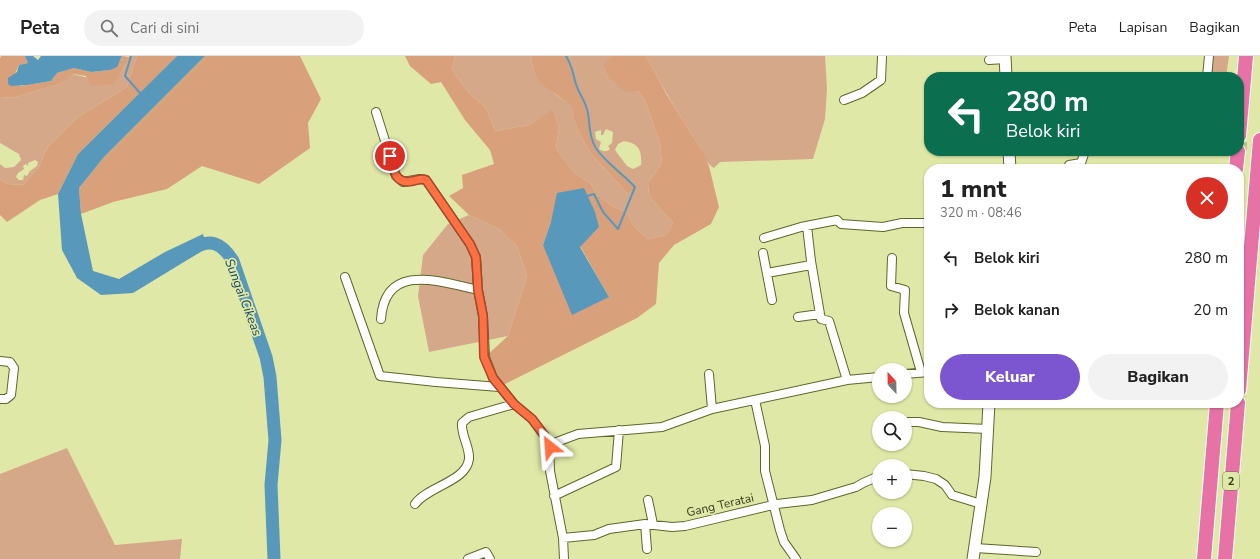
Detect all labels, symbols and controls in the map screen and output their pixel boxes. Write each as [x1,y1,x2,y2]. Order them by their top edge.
search box [84,10,364,46]
text: Peta [20,15,60,41]
icon: search [98,17,120,39]
text: Cari di sini [130,18,199,38]
text: Peta [1069,18,1097,37]
text: Lapisan [1119,18,1167,37]
text: Bagikan [1189,18,1240,37]
text: 280 m [1006,83,1089,121]
icon: left [940,88,992,140]
text: Belok kiri [1006,119,1080,143]
pin [373,139,407,173]
icon: arrive [379,145,401,167]
text: 1 mnt [940,173,1006,205]
button: close [1186,177,1228,219]
text: 320 m · 08:46 [940,204,1022,222]
icon: left [940,247,962,269]
text: Belok kiri [974,248,1039,268]
text: 280 m [1184,248,1228,268]
water label: Sungai Cikeas [220,256,266,339]
icon: right [940,299,962,321]
text: Belok kanan [974,300,1060,320]
text: 20 m [1193,300,1228,320]
button: Keluar [940,354,1080,400]
button: Bagikan [1088,354,1228,400]
north arrow [872,363,912,403]
map controls [872,363,912,547]
button: search [872,411,912,451]
position arrow [529,426,571,468]
button: + [872,459,912,499]
road number: 2 [1223,472,1239,490]
street label: Gang Teratai [685,489,755,521]
button: − [872,507,912,547]

